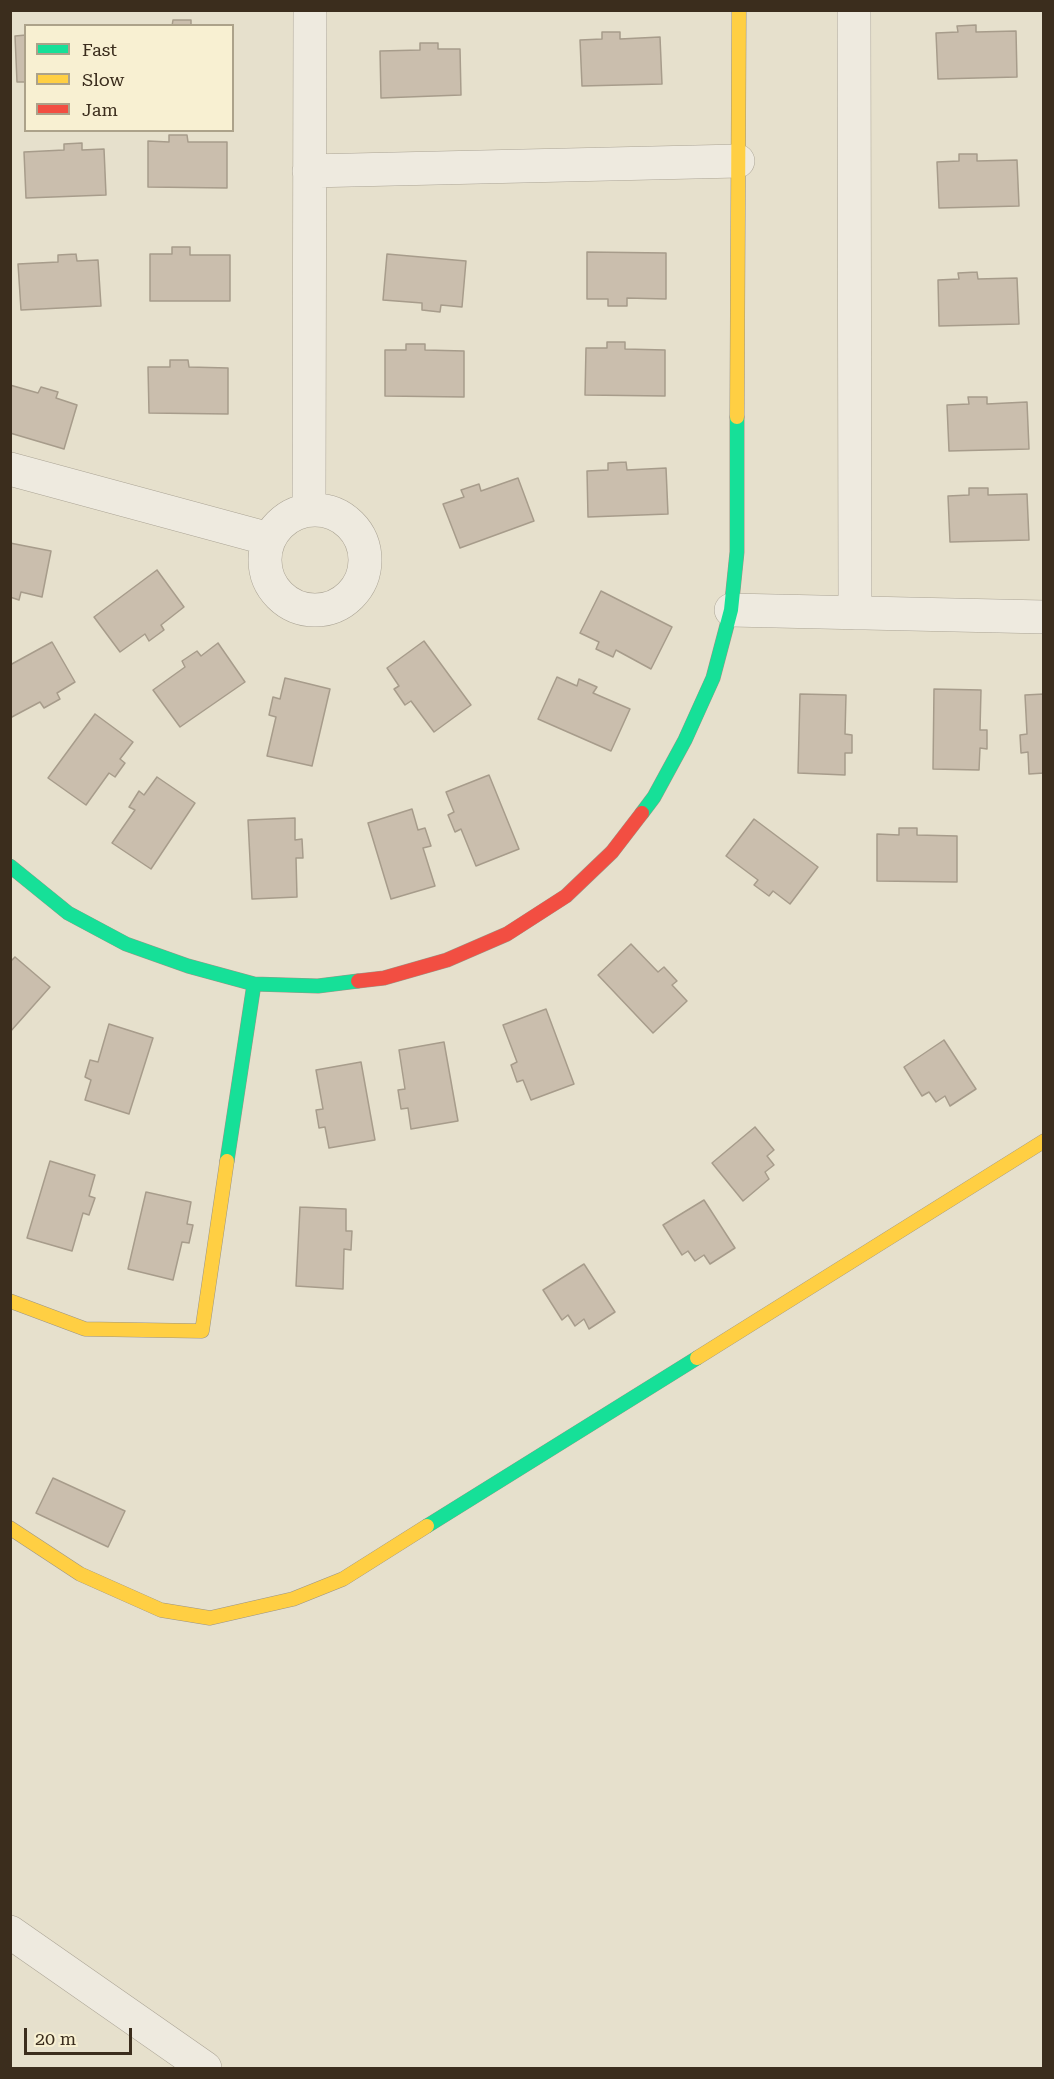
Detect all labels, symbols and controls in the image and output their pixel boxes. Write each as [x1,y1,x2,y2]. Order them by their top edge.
legend [24,24,234,132]
text: Fast [82,39,117,60]
text: Slow [82,69,124,90]
text: Jam [82,99,118,120]
scale bar [27,2016,135,2054]
text: 20 m [35,2028,76,2049]

